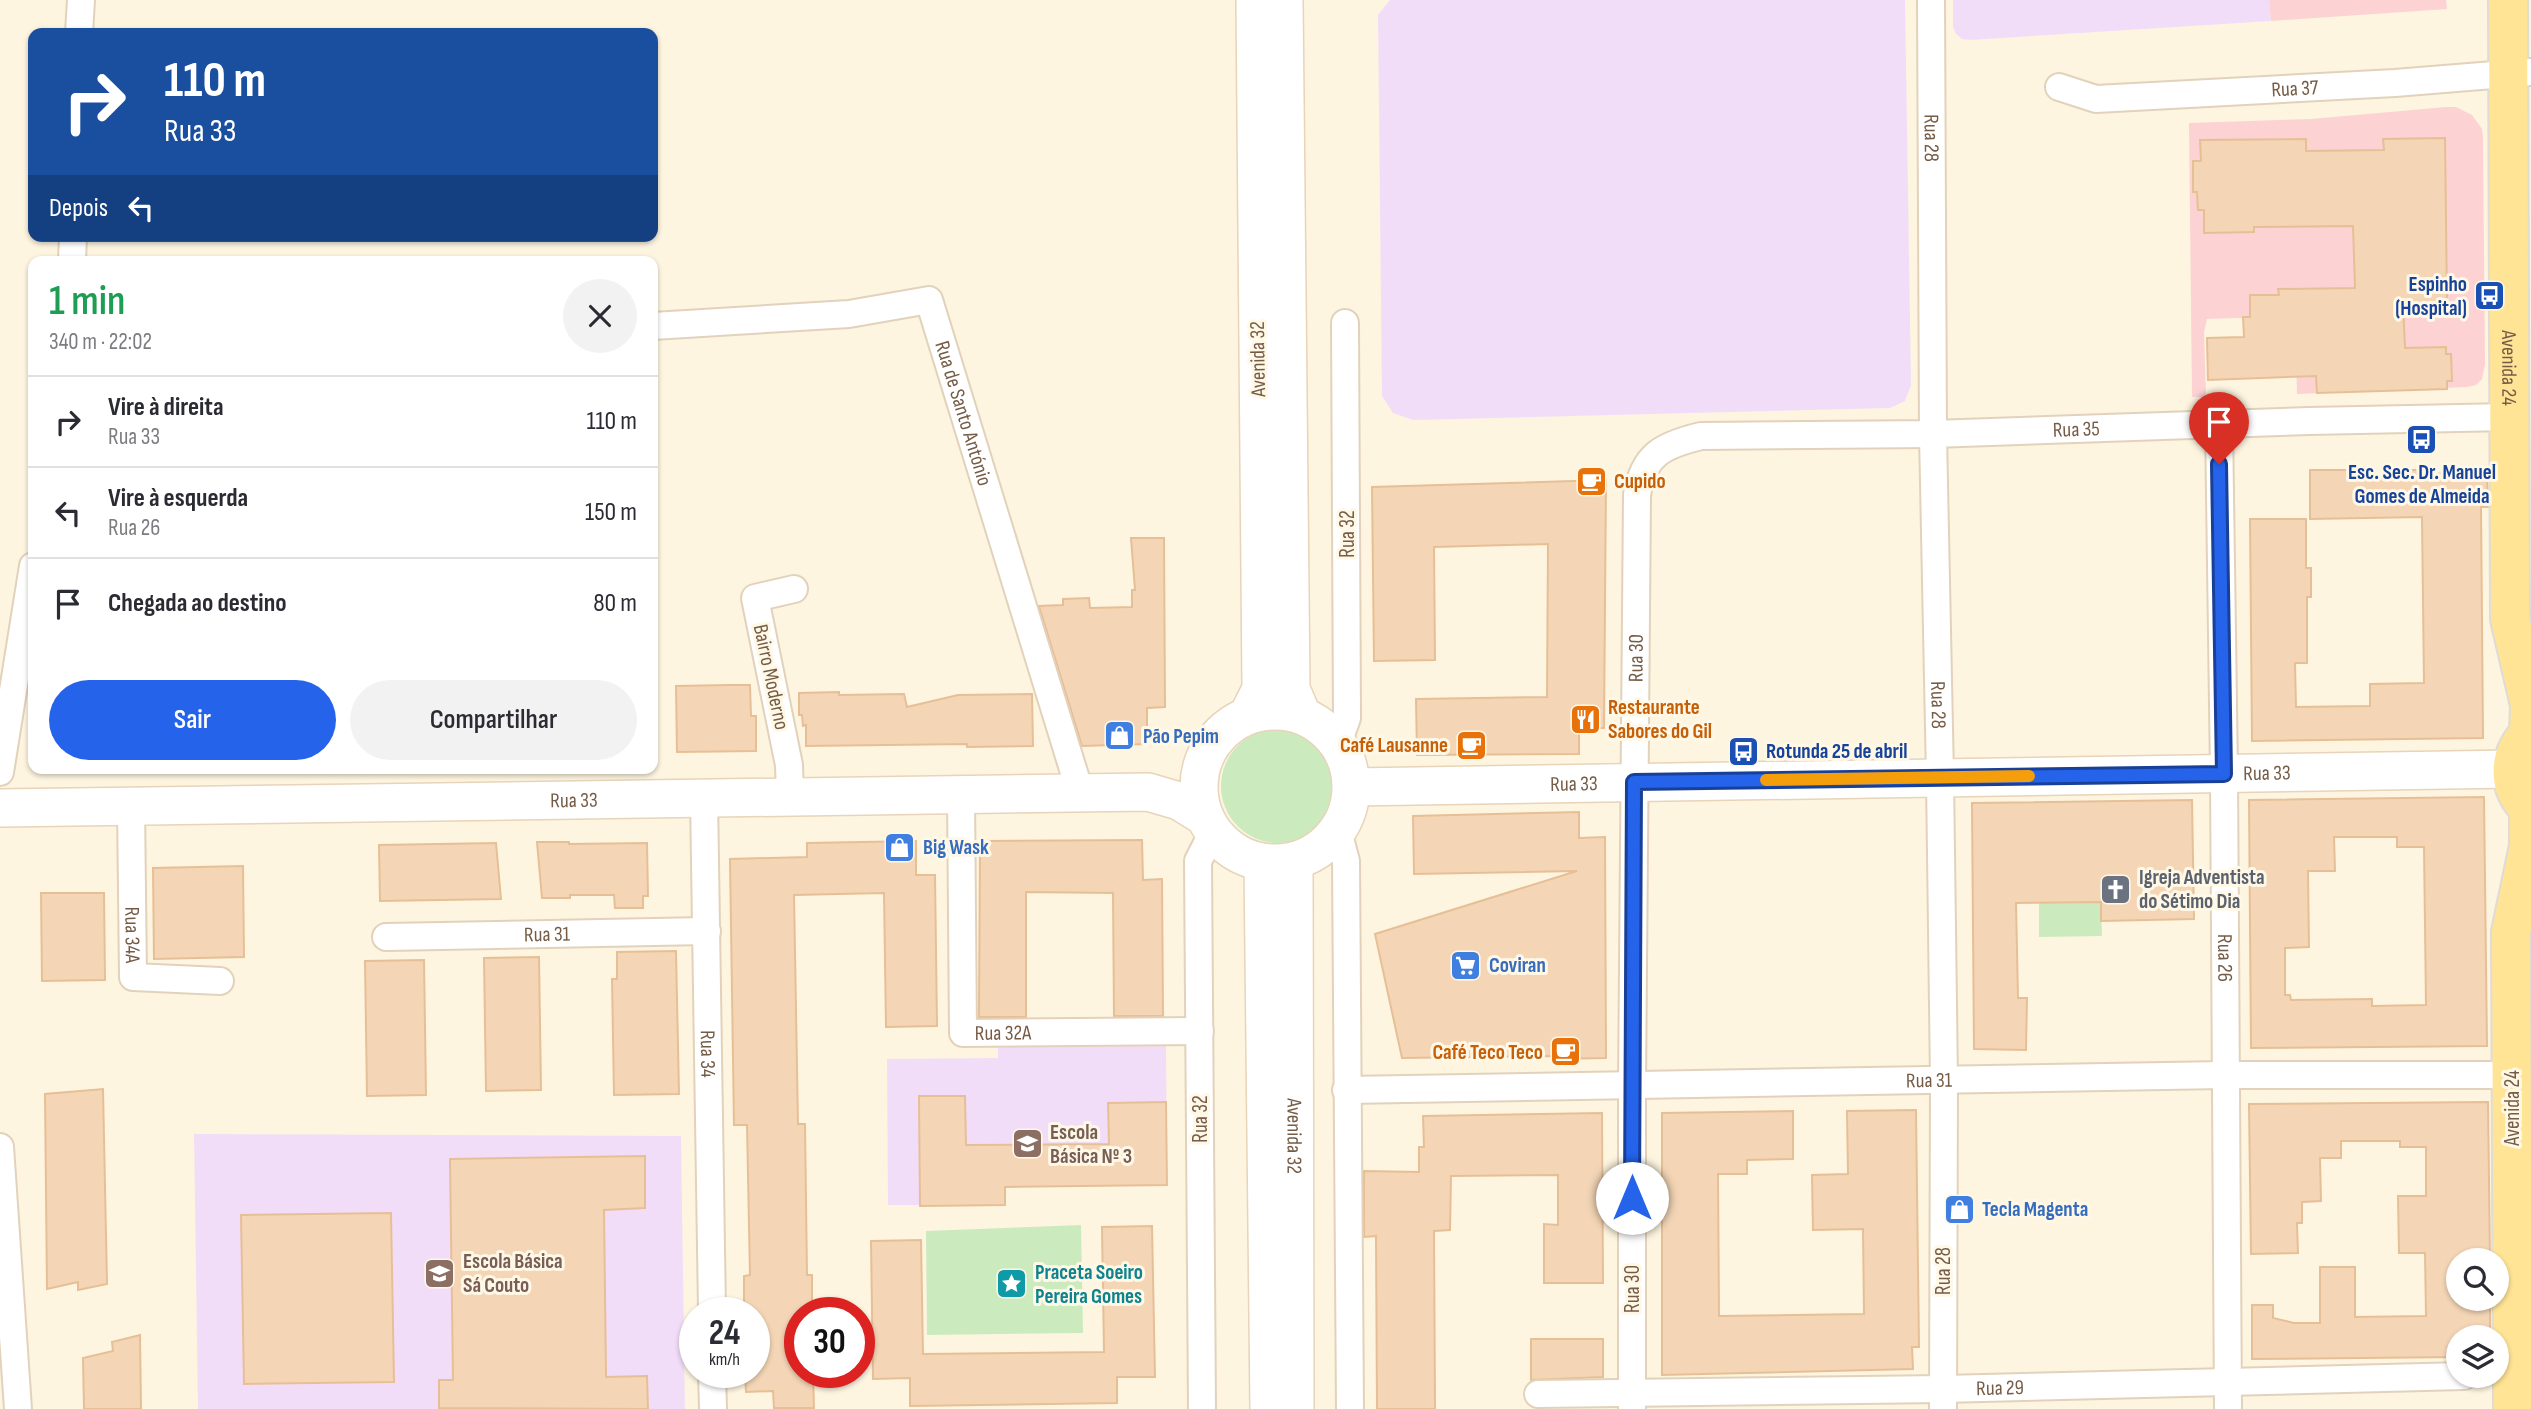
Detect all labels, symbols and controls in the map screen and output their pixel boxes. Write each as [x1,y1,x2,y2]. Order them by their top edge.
text: 110 m [164,52,266,111]
icon: right [49,56,140,147]
street label: Rua 37 [2271,75,2320,102]
text: Rua 33 [164,112,236,151]
street label: Rua 28 [1919,114,1944,162]
icon: left [122,189,160,227]
text: Depois [49,193,108,224]
place label: Espinho (Hospital) [2395,272,2467,321]
text: 1 min [49,276,125,327]
button: close [563,279,637,353]
bus stop icon: Espinho (Hospital) [2473,279,2507,313]
street label: Avenida 32 [1245,321,1271,398]
text: 340 m · 22:02 [49,328,152,356]
street label: Avenida 24 [2497,329,2522,406]
street label: Rua de Santo António [930,338,998,489]
text: Vire à direita [108,392,224,423]
pin [2189,392,2249,464]
icon: right [49,403,87,441]
icon: arrive [2200,403,2238,441]
text: 110 m [586,406,637,437]
street label: Rua 35 [2052,416,2100,442]
text: Rua 33 [108,423,160,451]
bus stop icon: Esc. Sec. Dr. Manuel Gomes de Almeida [2405,423,2439,457]
place label: Esc. Sec. Dr. Manuel Gomes de Almeida [2348,460,2496,509]
cafe icon: Cupido [1574,464,1608,498]
place label: Cupido [1614,469,1666,494]
text: Vire à esquerda [108,483,248,514]
icon: left [49,494,87,532]
text: 150 m [585,497,637,528]
street label: Rua 32 [1335,510,1360,558]
text: Rua 26 [108,514,160,542]
icon: arrive [49,585,87,623]
text: Chegada ao destino [108,588,287,619]
text: 80 m [593,588,637,619]
street label: Bairro Moderno [748,622,794,732]
street label: Rua 30 [1623,634,1648,682]
button: Sair [49,680,336,760]
button: Compartilhar [350,680,637,760]
street label: Rua 28 [1926,681,1952,729]
place label: Restaurante Sabores do Gil [1608,695,1712,744]
restaurant icon: Restaurante Sabores do Gil [1568,702,1602,736]
shop icon: Pão Pepim [1103,719,1137,753]
place label: Pão Pepim [1143,724,1219,749]
cafe icon: Café Lausanne [1454,728,1488,762]
place label: Café Lausanne [1340,733,1448,758]
bus stop icon: Rotunda 25 de abril [1726,734,1760,768]
place label: Rotunda 25 de abril [1766,739,1908,764]
street label: Rua 33 [2243,760,2291,786]
street label: Rua 33 [1550,771,1598,796]
street label: Rua 33 [550,787,598,813]
shop icon: Big Wask [883,830,917,864]
place label: Big Wask [923,835,989,860]
place label: Igreja Adventista do Sétimo Dia [2139,865,2265,914]
church icon: Igreja Adventista do Sétimo Dia [2099,872,2133,906]
street label: Rua 34A [120,907,145,964]
street label: Rua 31 [524,921,571,947]
street label: Rua 26 [2213,934,2238,982]
supermarket icon: Coviran [1449,948,1483,982]
place label: Coviran [1489,953,1546,978]
street label: Rua 32A [975,1020,1032,1045]
street label: Rua 34 [695,1030,721,1078]
cafe icon: Café Teco Teco [1549,1035,1583,1069]
place label: Café Teco Teco [1432,1040,1543,1065]
street label: Rua 31 [1906,1067,1953,1093]
street label: Avenida 24 [2500,1070,2525,1147]
street label: Rua 32 [1188,1095,1213,1143]
street label: Avenida 32 [1282,1097,1307,1174]
place label: Escola Básica Nº 3 [1050,1120,1132,1169]
school or university icon: Escola Básica Nº 3 [1010,1127,1044,1161]
position arrow [1595,1161,1669,1235]
shop icon: Tecla Magenta [1942,1192,1976,1226]
place label: Tecla Magenta [1982,1197,2088,1222]
street label: Rua 28 [1931,1247,1956,1295]
map controls [2446,1248,2509,1388]
button: search [2446,1248,2509,1311]
place label: Escola Básica Sá Couto [463,1249,563,1298]
school or university icon: Escola Básica Sá Couto [423,1256,457,1290]
place label: Praceta Soeiro Pereira Gomes [1035,1260,1143,1309]
street label: Rua 30 [1620,1265,1645,1313]
place icon: Praceta Soeiro Pereira Gomes [995,1267,1029,1301]
speed limit sign: 30 [784,1297,875,1388]
text: 24 [709,1312,740,1355]
button: layers [2446,1325,2509,1388]
text: km/h [709,1349,740,1370]
street label: Rua 29 [1976,1374,2024,1401]

